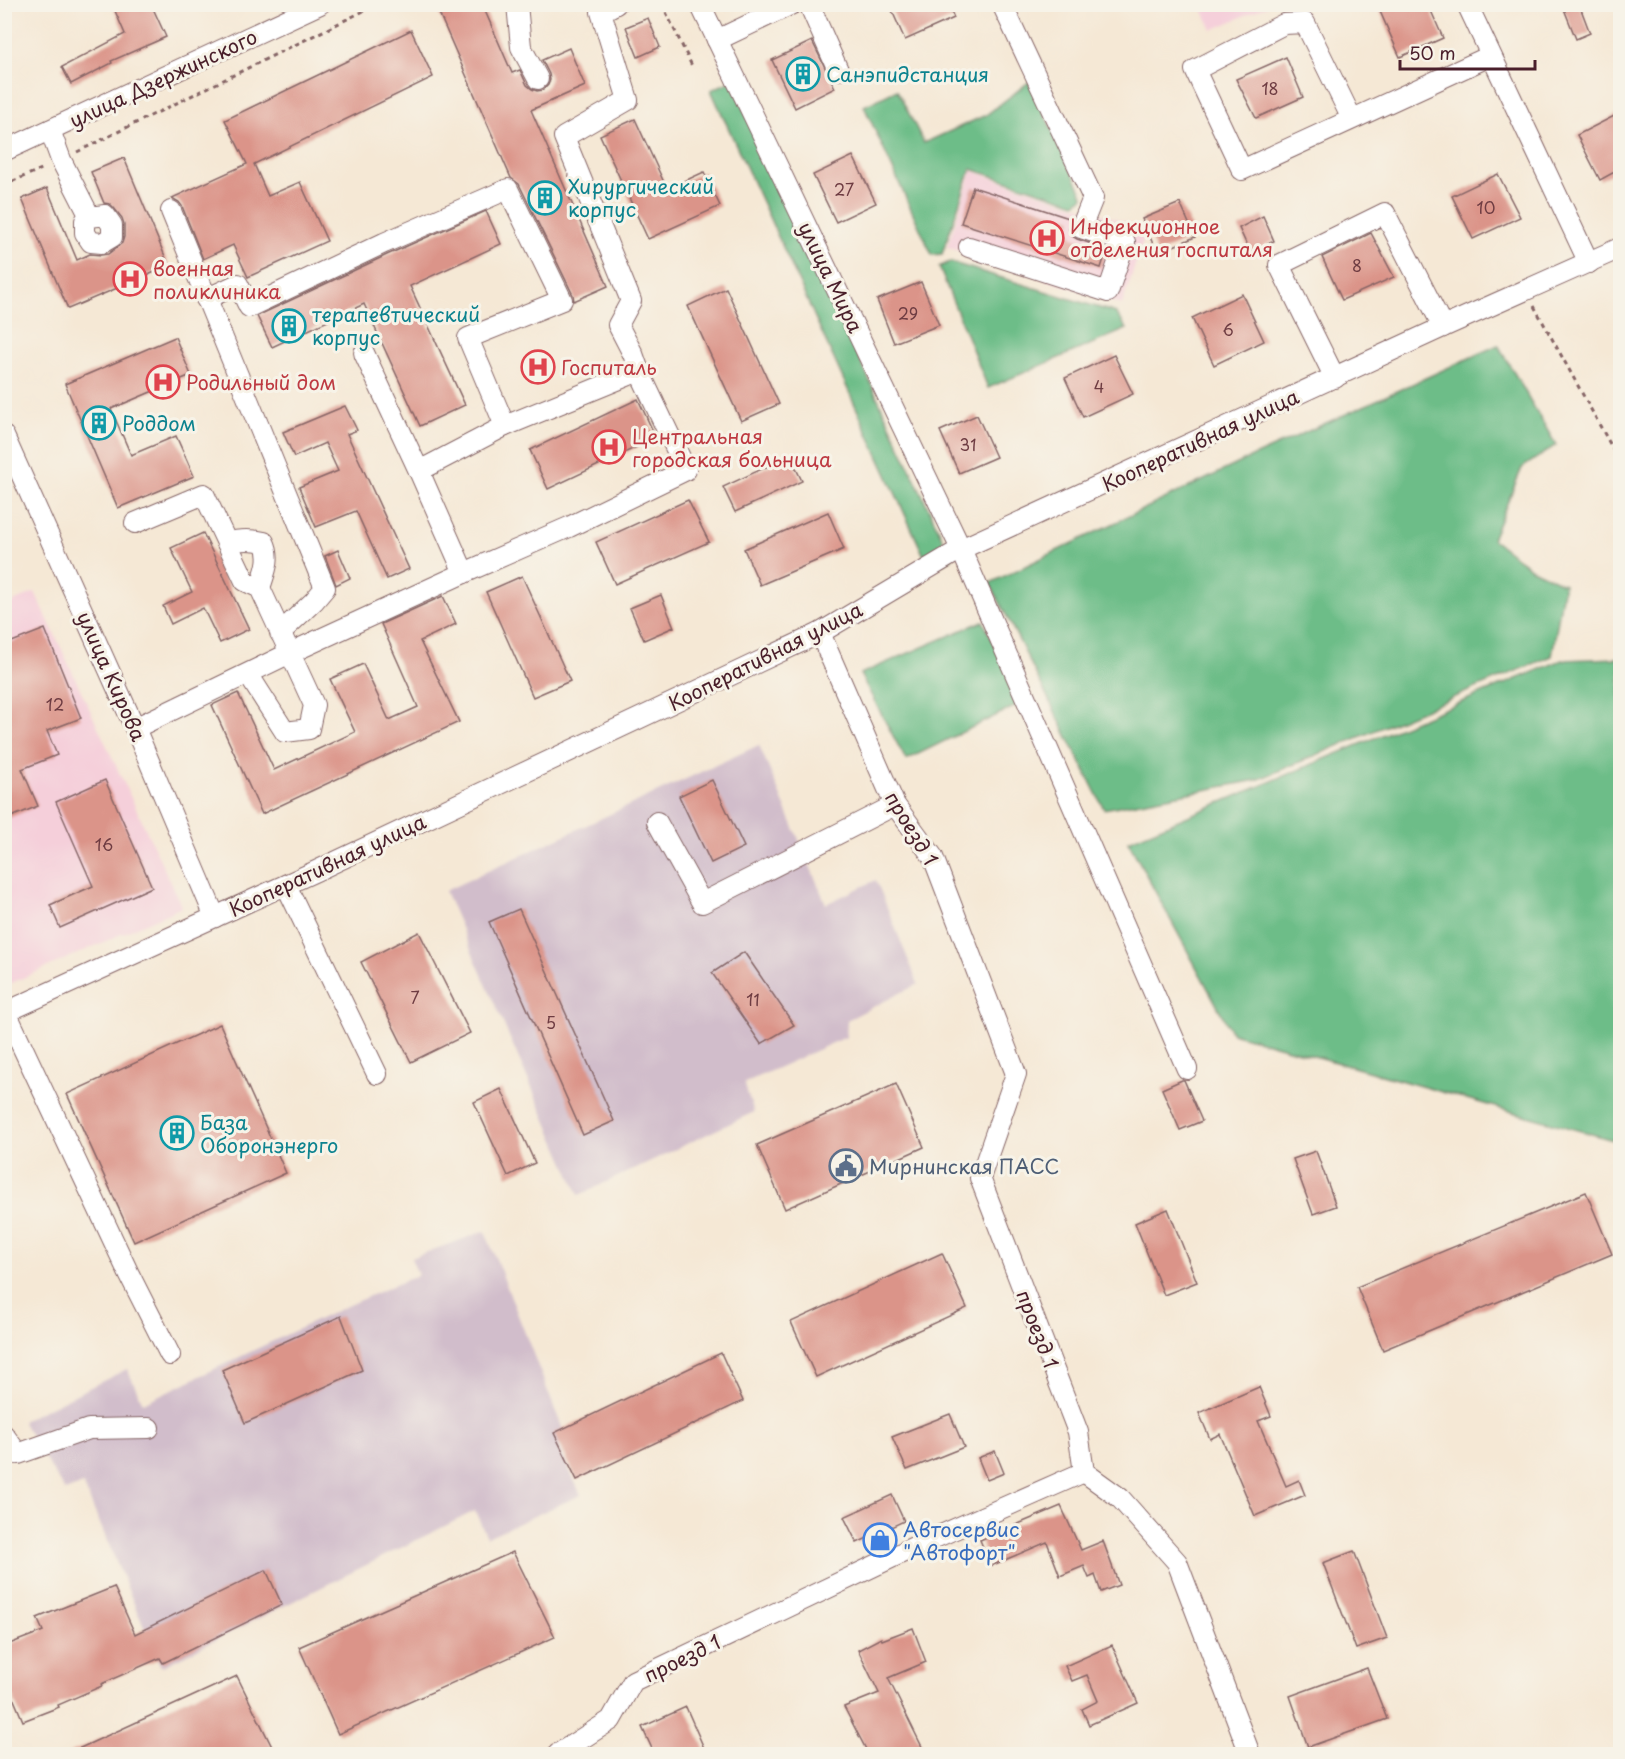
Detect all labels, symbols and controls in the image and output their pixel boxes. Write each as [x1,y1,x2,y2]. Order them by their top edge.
street label: улица Дзержинского [64,21,262,135]
scale bar [1400,33,1535,71]
text: 50 m [1409,39,1456,66]
building icon: Санэпидстанция [785,56,821,92]
place label: Санэпидстанция [826,59,989,89]
house number: 18 [1261,76,1279,100]
place label: Хирургический корпус [568,171,714,224]
house number: 27 [834,177,854,201]
building icon: Хирургический корпус [527,180,563,216]
house number: 10 [1477,195,1495,219]
place label: Инфекционное отделения госпиталя [1070,211,1273,264]
street label: улица Мира [791,216,871,338]
hospital icon: Инфекционное отделения госпиталя [1029,220,1065,256]
place label: военная поликлиника [153,253,281,306]
house number: 8 [1352,253,1362,277]
hospital icon: военная поликлиника [112,261,148,297]
place label: терапевтический корпус [312,299,480,352]
house number: 29 [898,301,918,325]
building icon: терапевтический корпус [271,308,307,344]
house number: 6 [1222,317,1234,341]
hospital icon: Госпиталь [520,349,556,385]
place label: Госпиталь [561,352,657,382]
hospital icon: Родильный дом [145,364,181,400]
place label: Родильный дом [186,367,336,397]
house number: 4 [1094,374,1104,398]
street label: Кооперативная улица [1096,381,1304,499]
building icon: Роддом [81,405,117,441]
place label: Роддом [122,408,196,438]
place label: Центральная городская больница [632,421,832,474]
hospital icon: Центральная городская больница [591,429,627,465]
house number: 31 [960,432,976,456]
street label: Кооперативная улица [663,594,868,718]
street label: улица Кирова [70,606,154,746]
house number: 12 [46,692,64,716]
street label: проезд 1 [878,785,946,871]
street label: Кооперативная улица [223,806,431,924]
house number: 16 [95,832,113,856]
house number: 7 [410,985,420,1009]
house number: 11 [746,987,760,1011]
house number: 5 [546,1010,556,1034]
place label: База Оборонэнерго [200,1107,338,1160]
building icon: База Оборонэнерго [159,1115,195,1151]
public building icon: Мирнинская ПАСС [828,1148,864,1184]
place label: Мирнинская ПАСС [869,1151,1059,1181]
street label: проезд 1 [1009,1285,1067,1373]
place label: Автосервис "Автофорт" [903,1514,1019,1567]
shop icon: Автосервис "Автофорт" [862,1522,898,1558]
street label: проезд 1 [638,1627,726,1689]

